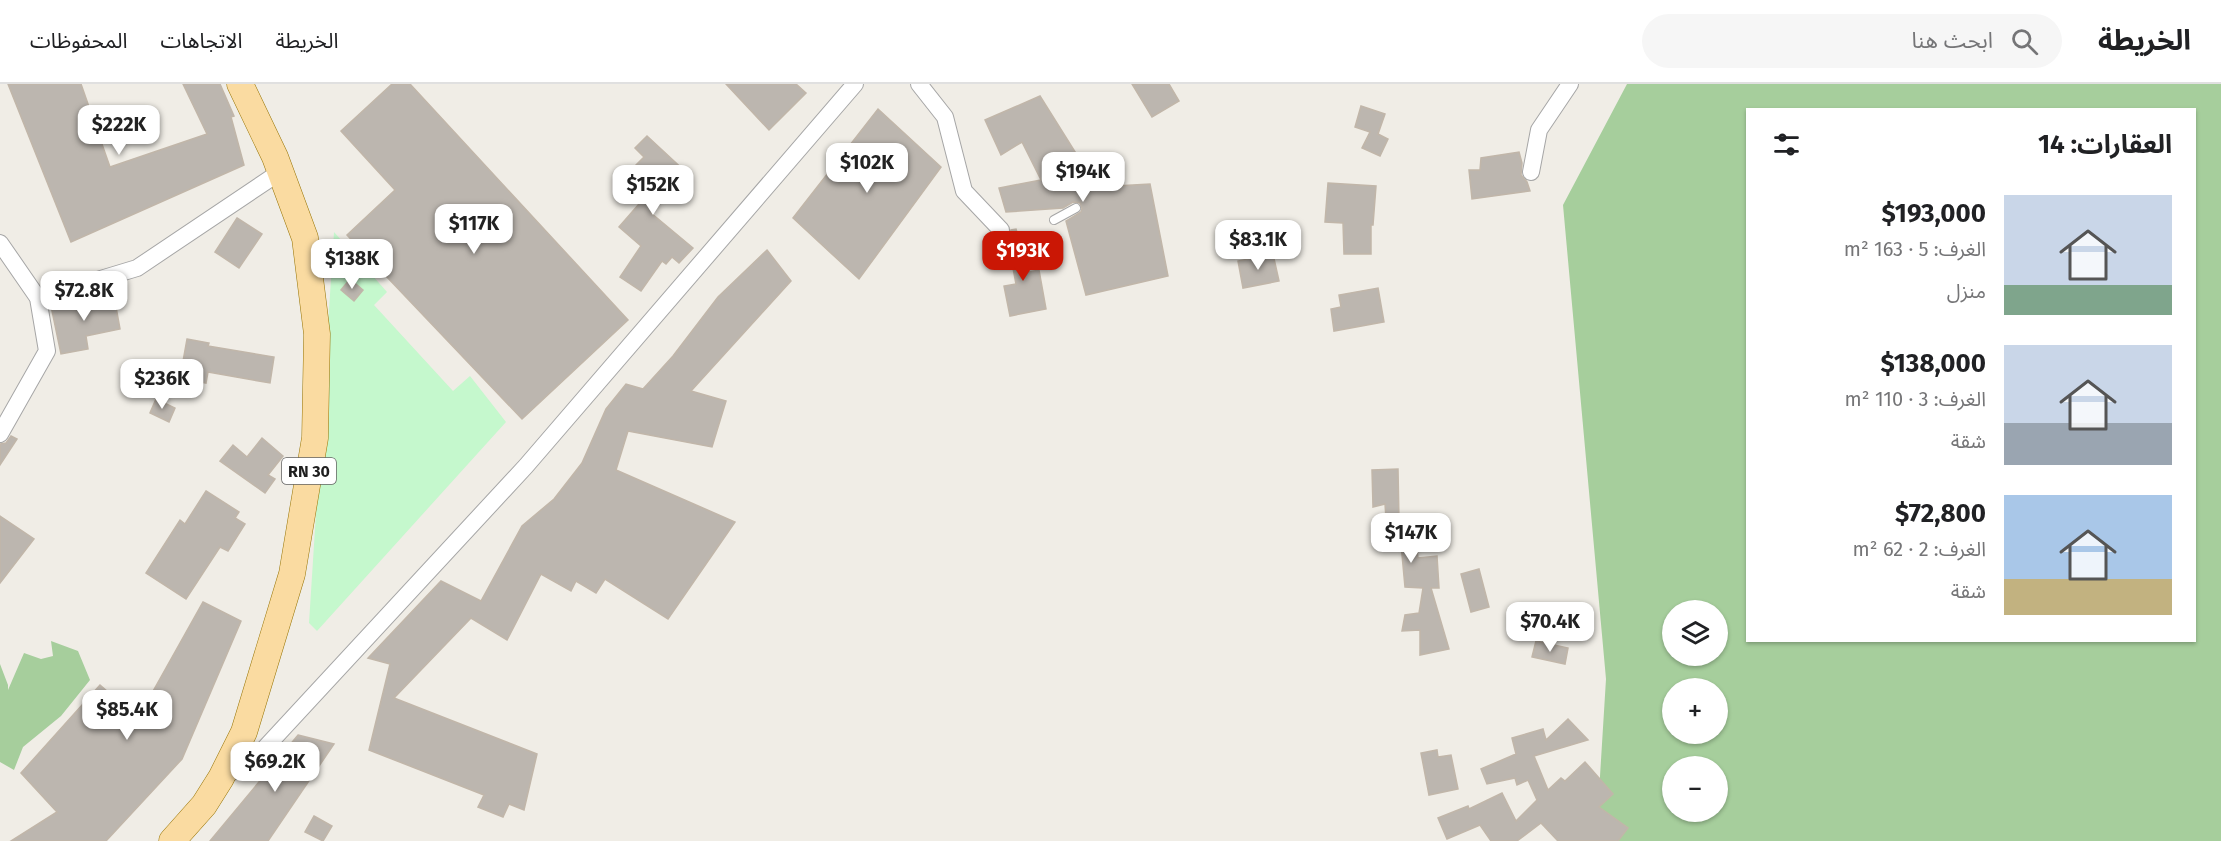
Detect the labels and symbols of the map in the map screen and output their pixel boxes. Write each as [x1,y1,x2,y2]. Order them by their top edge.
pin: $222K [77,105,161,156]
pin: $102K [825,143,909,194]
pin: $194K [1041,152,1125,203]
pin: $152K [611,165,695,216]
pin: $117K [432,204,516,255]
pin: $83.1K [1209,220,1307,271]
pin: $193K [981,231,1065,282]
pin: $138K [310,239,394,290]
pin: $72.8K [35,271,133,322]
pin: $236K [120,359,204,410]
road number: RN 30 [282,458,336,484]
pin: $147K [1369,513,1453,564]
pin: $70.4K [1501,602,1599,653]
pin: $85.4K [78,690,176,741]
pin: $69.2K [226,742,324,793]

